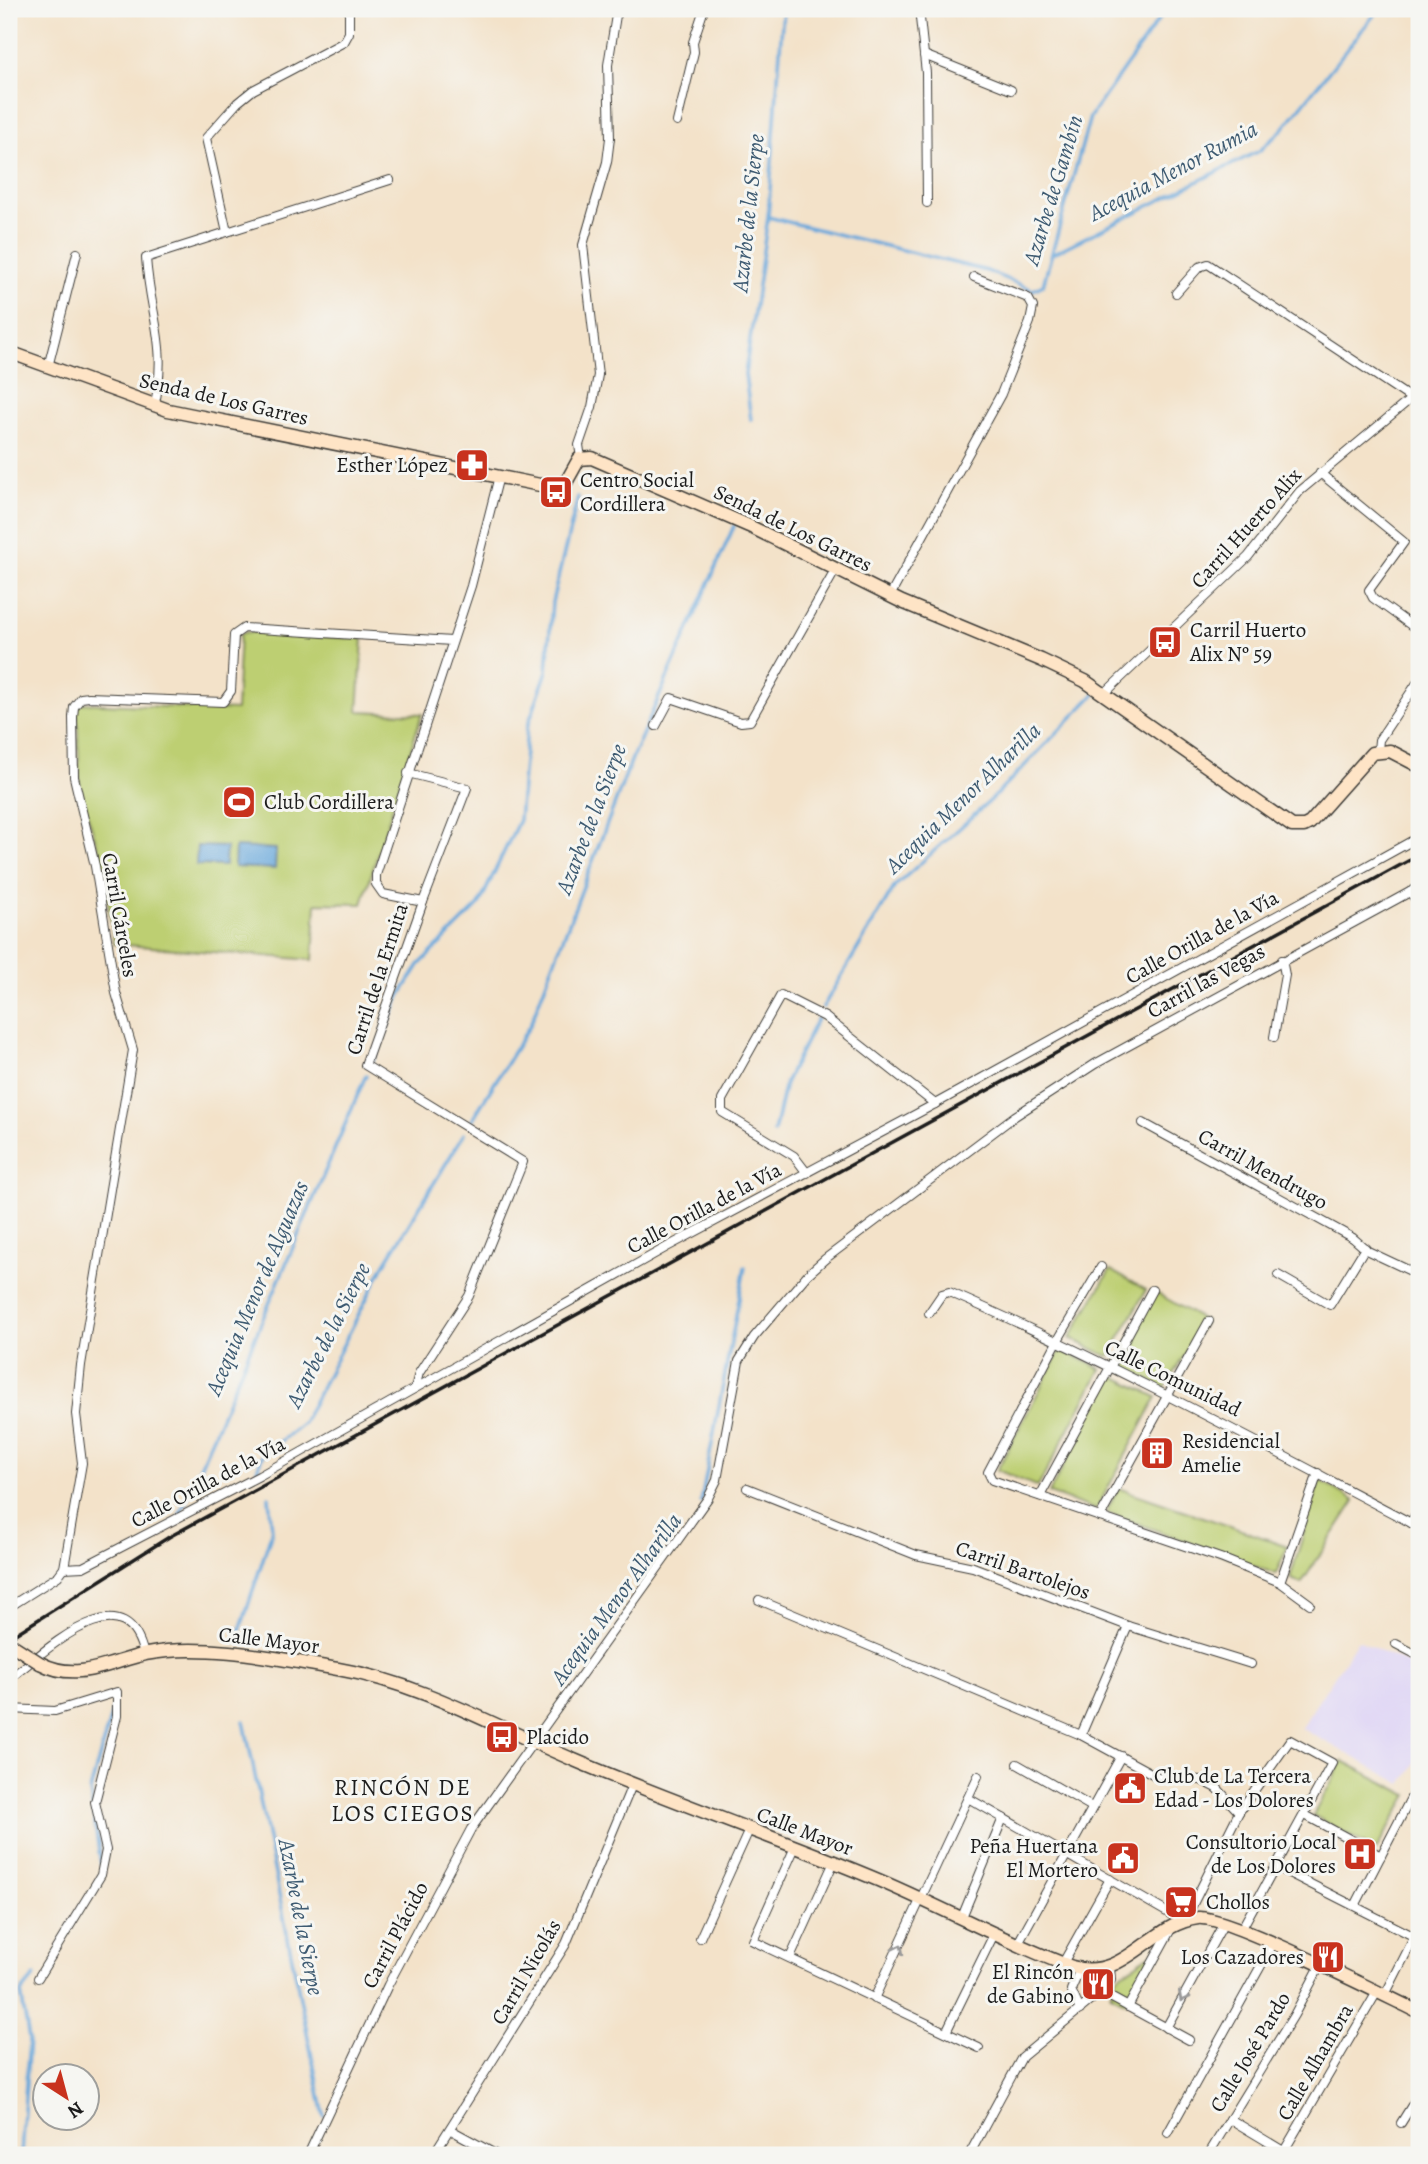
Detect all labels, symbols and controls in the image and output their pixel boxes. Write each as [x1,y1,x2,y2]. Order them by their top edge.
water label: Azarbe de Gambín [1015,111,1091,270]
water label: Acequia Menor Rumia [1082,113,1263,229]
water label: Azarbe de la Sierpe [724,132,772,295]
street label: Senda de Los Garres [137,366,311,432]
pharmacy icon: Esther López [453,446,491,484]
place label: Esther López [336,451,448,479]
street label: Carril Huerto Alix [1184,462,1308,594]
place label: Centro Social Cordillera [580,466,694,518]
bus stop icon: Centro Social Cordillera [537,473,575,511]
street label: Senda de Los Garres [709,478,877,578]
place label: Carril Huerto Alix Nº 59 [1189,616,1306,668]
bus stop icon: Carril Huerto Alix Nº 59 [1146,623,1184,661]
water label: Acequia Menor Alharilla [878,715,1048,881]
water label: Azarbe de la Sierpe [548,739,634,900]
sports icon: Club Cordillera [220,783,258,821]
place label: Club Cordillera [264,788,394,816]
street label: Carril Cárceles [95,851,145,979]
street label: Calle Orilla de la Vía [1120,883,1284,991]
street label: Carril de la Ermita [339,899,415,1058]
street label: Carril las Vegas [1142,937,1270,1025]
street label: Carril Mendrugo [1193,1122,1333,1216]
street label: Calle Orilla de la Vía [622,1155,786,1261]
water label: Acequia Menor de Alguazas [197,1176,316,1401]
water label: Azarbe de la Sierpe [278,1257,378,1414]
street label: Calle Comunidad [1100,1333,1247,1423]
place label: Residencial Amelie [1181,1427,1280,1479]
street label: Calle Orilla de la Vía [126,1429,290,1535]
building icon: Residencial Amelie [1138,1434,1176,1472]
water label: Acequia Menor Alharilla [543,1506,689,1692]
street label: Carril Bartolejos [952,1534,1094,1606]
street label: Calle Mayor [217,1620,321,1660]
bus stop icon: Placido [483,1718,521,1756]
place label: Placido [526,1723,589,1751]
place label: Club de La Tercera Edad - Los Dolores [1154,1762,1314,1814]
public building icon: Club de La Tercera Edad - Los Dolores [1111,1769,1149,1807]
district label: RINCÓN DE LOS CIEGOS [331,1772,475,1829]
street label: Calle Mayor [753,1800,857,1862]
place label: Consultorio Local de Los Dolores [1186,1828,1336,1880]
place label: Peña Huertana El Mortero [970,1832,1098,1884]
water label: Azarbe de la Sierpe [270,1835,331,1998]
hospital icon: Consultorio Local de Los Dolores [1341,1835,1379,1873]
public building icon: Peña Huertana El Mortero [1104,1839,1142,1877]
street label: Carril Plácido [355,1877,435,1993]
supermarket icon: Chollos [1162,1883,1200,1921]
place label: Chollos [1206,1888,1270,1916]
street label: Carril Nicolás [485,1914,567,2030]
restaurant icon: Los Cazadores [1309,1938,1347,1976]
place label: Los Cazadores [1180,1943,1304,1971]
one-way arrow [891,1944,905,1956]
place label: El Rincón de Gabino [987,1958,1074,2010]
restaurant icon: El Rincón de Gabino [1079,1965,1117,2003]
street label: Calle José Pardo [1203,1987,1297,2117]
one-way arrow [1178,1989,1191,2002]
street label: Calle Alhambra [1270,1998,1360,2126]
north arrow [32,2062,102,2132]
text: N [62,2095,89,2125]

